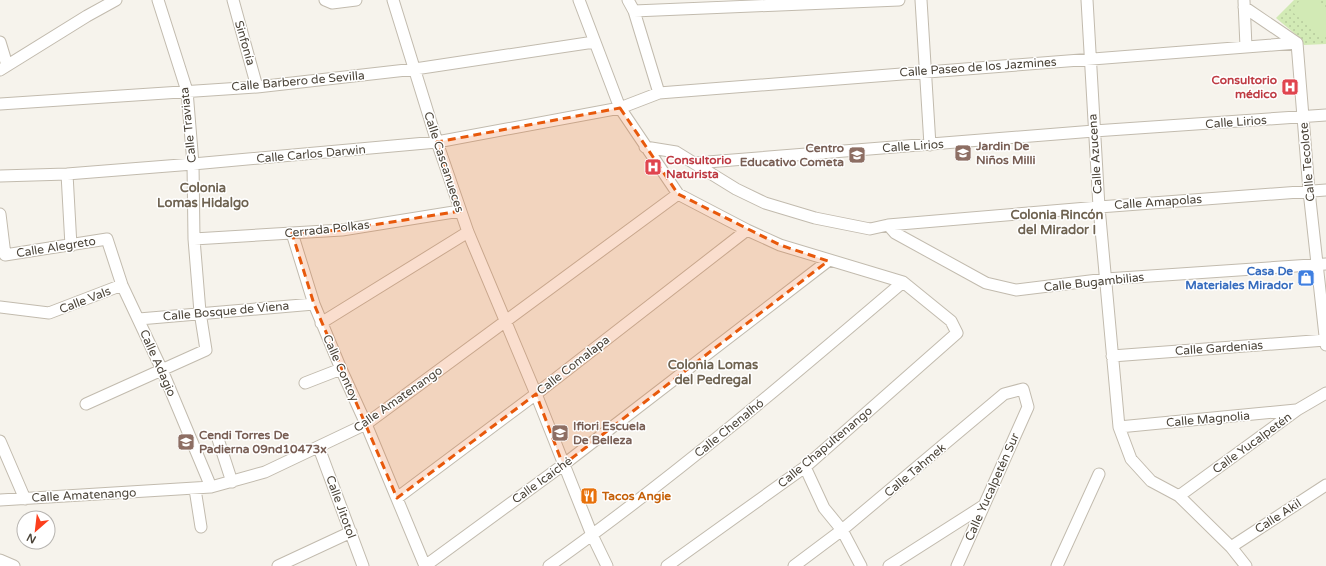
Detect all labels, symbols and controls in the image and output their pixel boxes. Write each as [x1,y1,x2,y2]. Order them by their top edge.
street label: Sinfonía [232,19,258,67]
street label: Calle Paseo de los Jazmines [899,55,1057,79]
street label: Calle Barbero de Sevilla [231,68,365,94]
place label: Consultorio médico [1212,73,1277,101]
hospital icon: Consultorio médico [1280,77,1300,97]
street label: Calle Traviata [177,86,199,164]
street label: Calle Cascanueces [421,110,467,214]
street label: Calle Azucena [1085,113,1105,195]
street label: Calle Lirios [1205,113,1267,131]
street label: Calle Tecolote [1297,122,1317,202]
street label: Calle Lirios [882,137,944,155]
place label: Jardin De Niños Milli [975,139,1035,167]
place label: Centro Educativo Cometa [740,141,844,169]
street label: Calle Carlos Darwin [256,142,366,166]
school or university icon: Jardin De Niños Milli [953,143,973,163]
school or university icon: Centro Educativo Cometa [847,145,867,165]
place label: Consultorio Naturista [666,153,732,181]
hospital icon: Consultorio Naturista [643,157,663,177]
district label: Colonia Lomas Hidalgo [157,180,249,211]
street label: Calle Amapolas [1114,192,1203,212]
district label: Colonia Rincón del Mirador I [1011,207,1103,238]
street label: Cerrada Polkas [284,218,370,240]
street label: Calle Alegreto [15,234,97,260]
place label: Casa De Materiales Mirador [1185,264,1293,292]
shop icon: Casa De Materiales Mirador [1296,268,1316,288]
street label: Calle Bugambilias [1043,270,1145,294]
street label: Calle Vals [57,284,113,316]
street label: Calle Bosque de Viena [162,299,290,323]
street label: Calle Adagio [137,327,179,399]
street label: Calle Contoy [320,332,362,404]
street label: Calle Comalapa [534,332,612,398]
street label: Calle Gardenias [1174,338,1264,358]
district label: Colonia Lomas del Pedregal [668,357,758,388]
street label: Calle Amatenango [351,363,445,435]
street label: Calle Chenalhó [692,396,766,460]
street label: Calle Chapultenango [775,403,875,491]
street label: Calle Magnolia [1165,408,1251,430]
street label: Calle Yucalpetén [1210,410,1294,476]
place label: Ifiori Escuela De Belleza [573,419,646,447]
school or university icon: Ifiori Escuela De Belleza [550,423,570,443]
place label: Cendi Torres De Padierna 09nd10473x [199,428,327,456]
street label: Calle Yucalpetén Sur [962,431,1022,543]
school or university icon: Cendi Torres De Padierna 09nd10473x [176,432,196,452]
street label: Calle Tahmek [881,440,949,500]
street label: Calle Icaiché [509,453,575,506]
street label: Calle Jitotol [323,474,359,540]
street label: Calle Amatenango [31,485,137,505]
restaurant icon: Tacos Angie [579,486,599,506]
place label: Tacos Angie [601,489,671,504]
street label: Calle Akil [1252,496,1304,536]
north arrow [16,510,56,550]
text: N [25,531,38,546]

